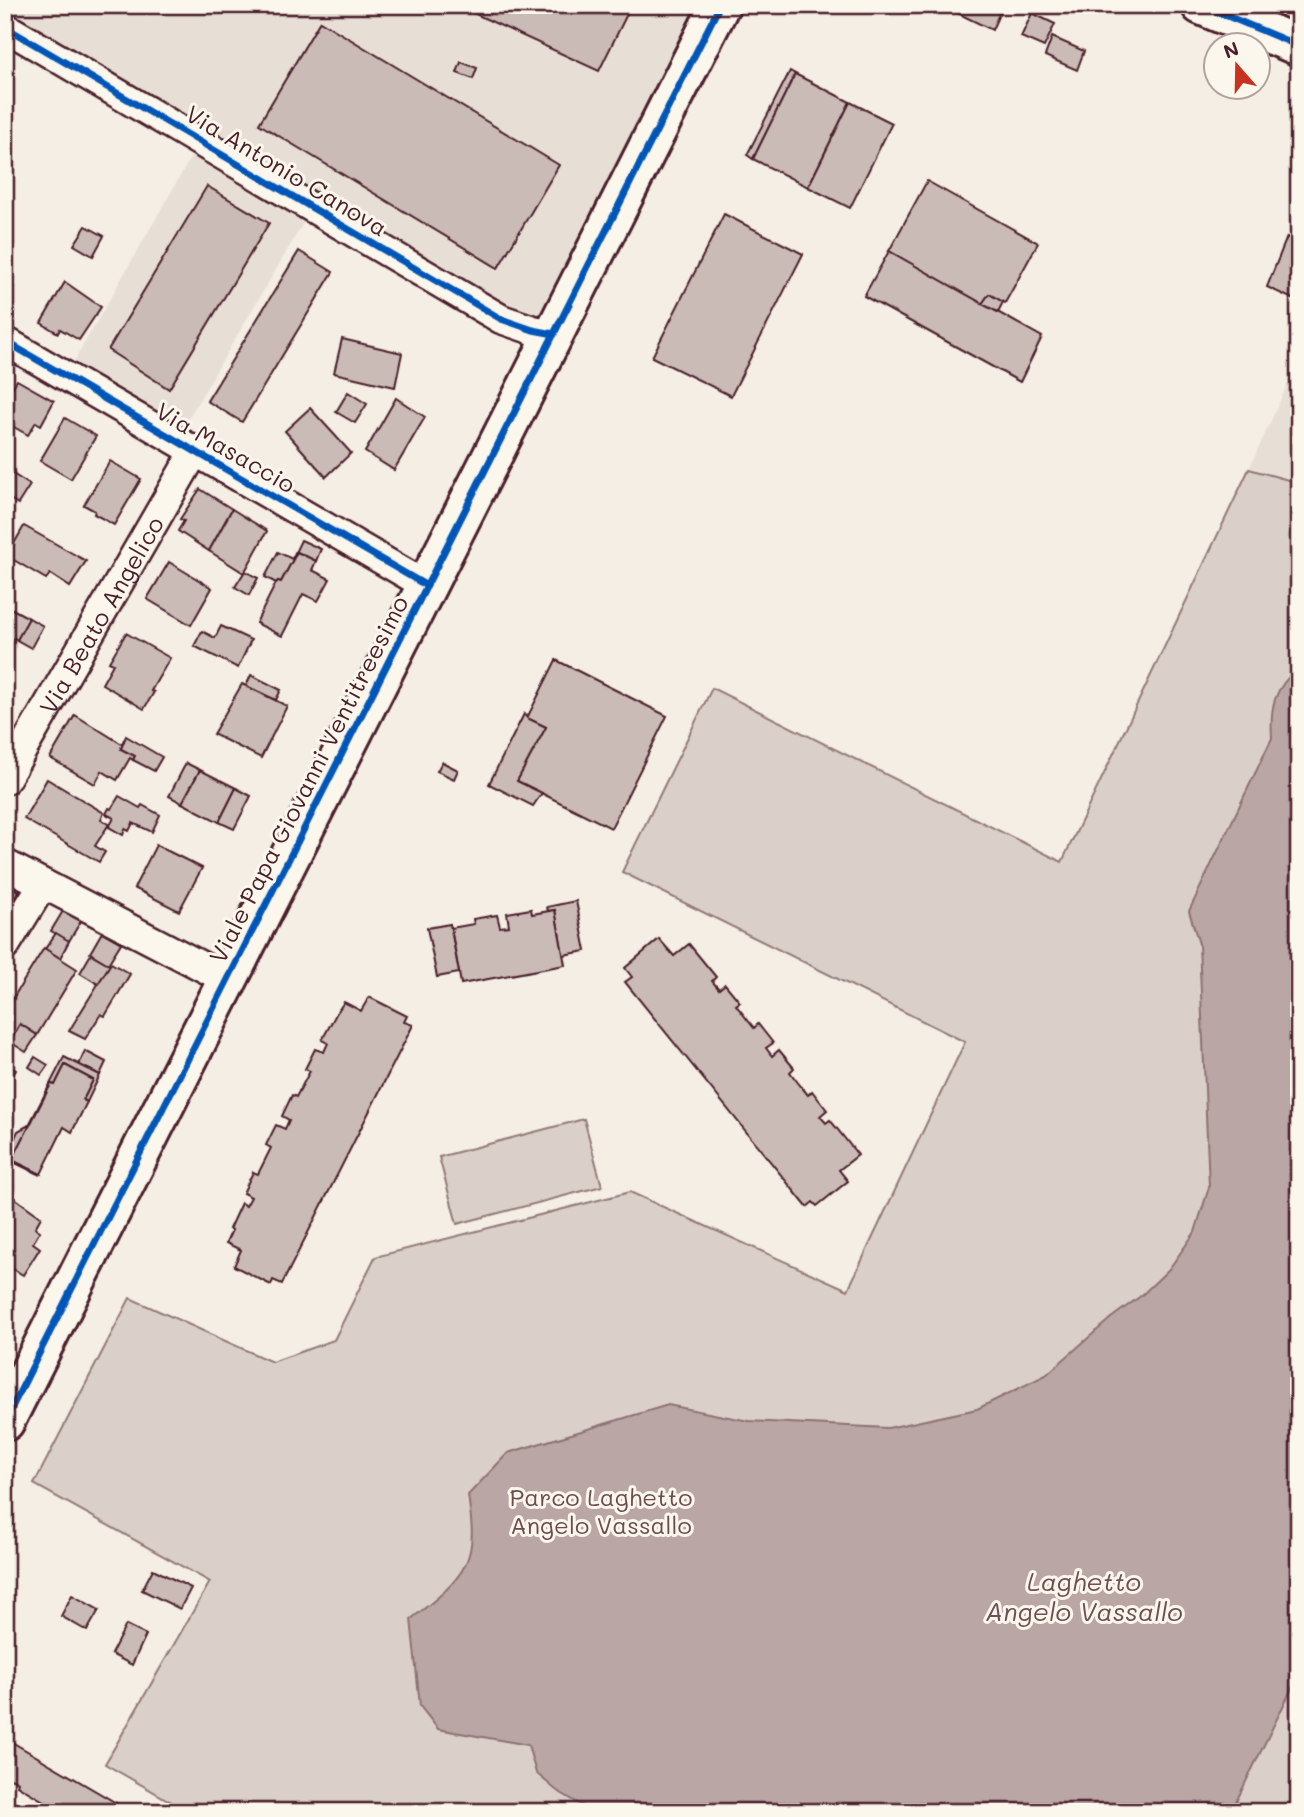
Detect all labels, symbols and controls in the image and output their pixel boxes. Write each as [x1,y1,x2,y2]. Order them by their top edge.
north arrow [1202,32,1272,102]
text: N [1220,35,1242,64]
street label: Via Antonio Canova [180,98,394,242]
street label: Via Masaccio [151,395,301,499]
street label: Via Beato Angelico [31,510,170,719]
street label: Viale Papa Giovanni Ventitreesimo [202,590,414,968]
park label: Parco Laghetto Angelo Vassallo [510,1481,692,1540]
water label: Laghetto Angelo Vassallo [985,1564,1183,1628]

